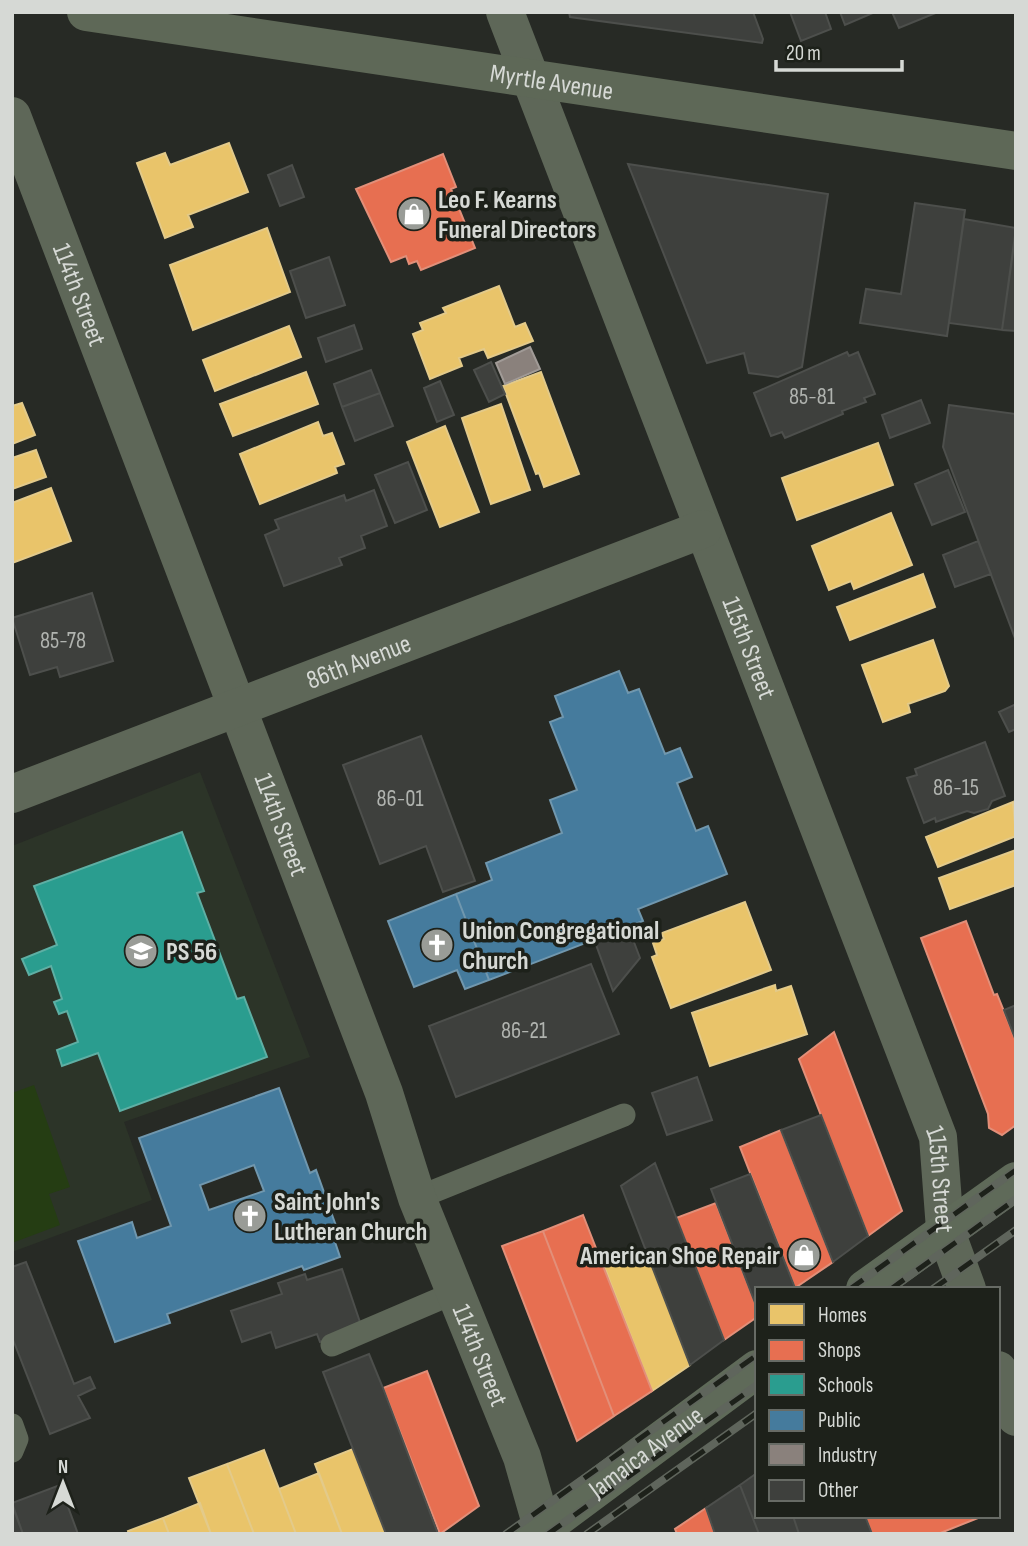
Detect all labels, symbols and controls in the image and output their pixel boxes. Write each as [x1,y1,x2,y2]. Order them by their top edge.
scale bar [776,28,902,72]
text: 20 m [786,41,821,66]
street label: Myrtle Avenue [488,59,615,108]
place label: Leo F. Kearns Funeral Directors [438,185,596,246]
shop icon: Leo F. Kearns Funeral Directors [395,195,433,233]
street label: 114th Street [45,239,112,351]
house number: 85-81 [789,383,835,411]
street label: 115th Street [715,593,782,704]
house number: 85-78 [40,627,86,655]
street label: 86th Avenue [302,628,416,697]
street label: 114th Street [247,769,314,881]
house number: 86-15 [933,774,979,802]
house number: 86-01 [377,785,423,813]
place label: Union Congregational Church [462,916,659,977]
church icon: Union Congregational Church [418,926,456,964]
school or university icon: PS 56 [122,932,160,970]
place label: PS 56 [166,937,217,968]
house number: 86-21 [501,1017,547,1045]
street label: 115th Street [918,1122,959,1234]
place label: Saint John's Lutheran Church [274,1187,427,1248]
church icon: Saint John's Lutheran Church [231,1197,269,1235]
shop icon: American Shoe Repair [785,1236,823,1274]
place label: American Shoe Repair [579,1241,780,1272]
legend [755,1287,1000,1518]
street label: 114th Street [445,1300,514,1411]
text: Homes [818,1303,867,1328]
text: Shops [818,1338,861,1363]
text: Schools [818,1373,873,1398]
street label: Jamaica Avenue [583,1400,710,1506]
text: Public [818,1408,861,1433]
text: Industry [818,1443,877,1468]
north arrow [28,1448,98,1518]
text: N [58,1456,68,1479]
text: Other [818,1478,858,1503]

